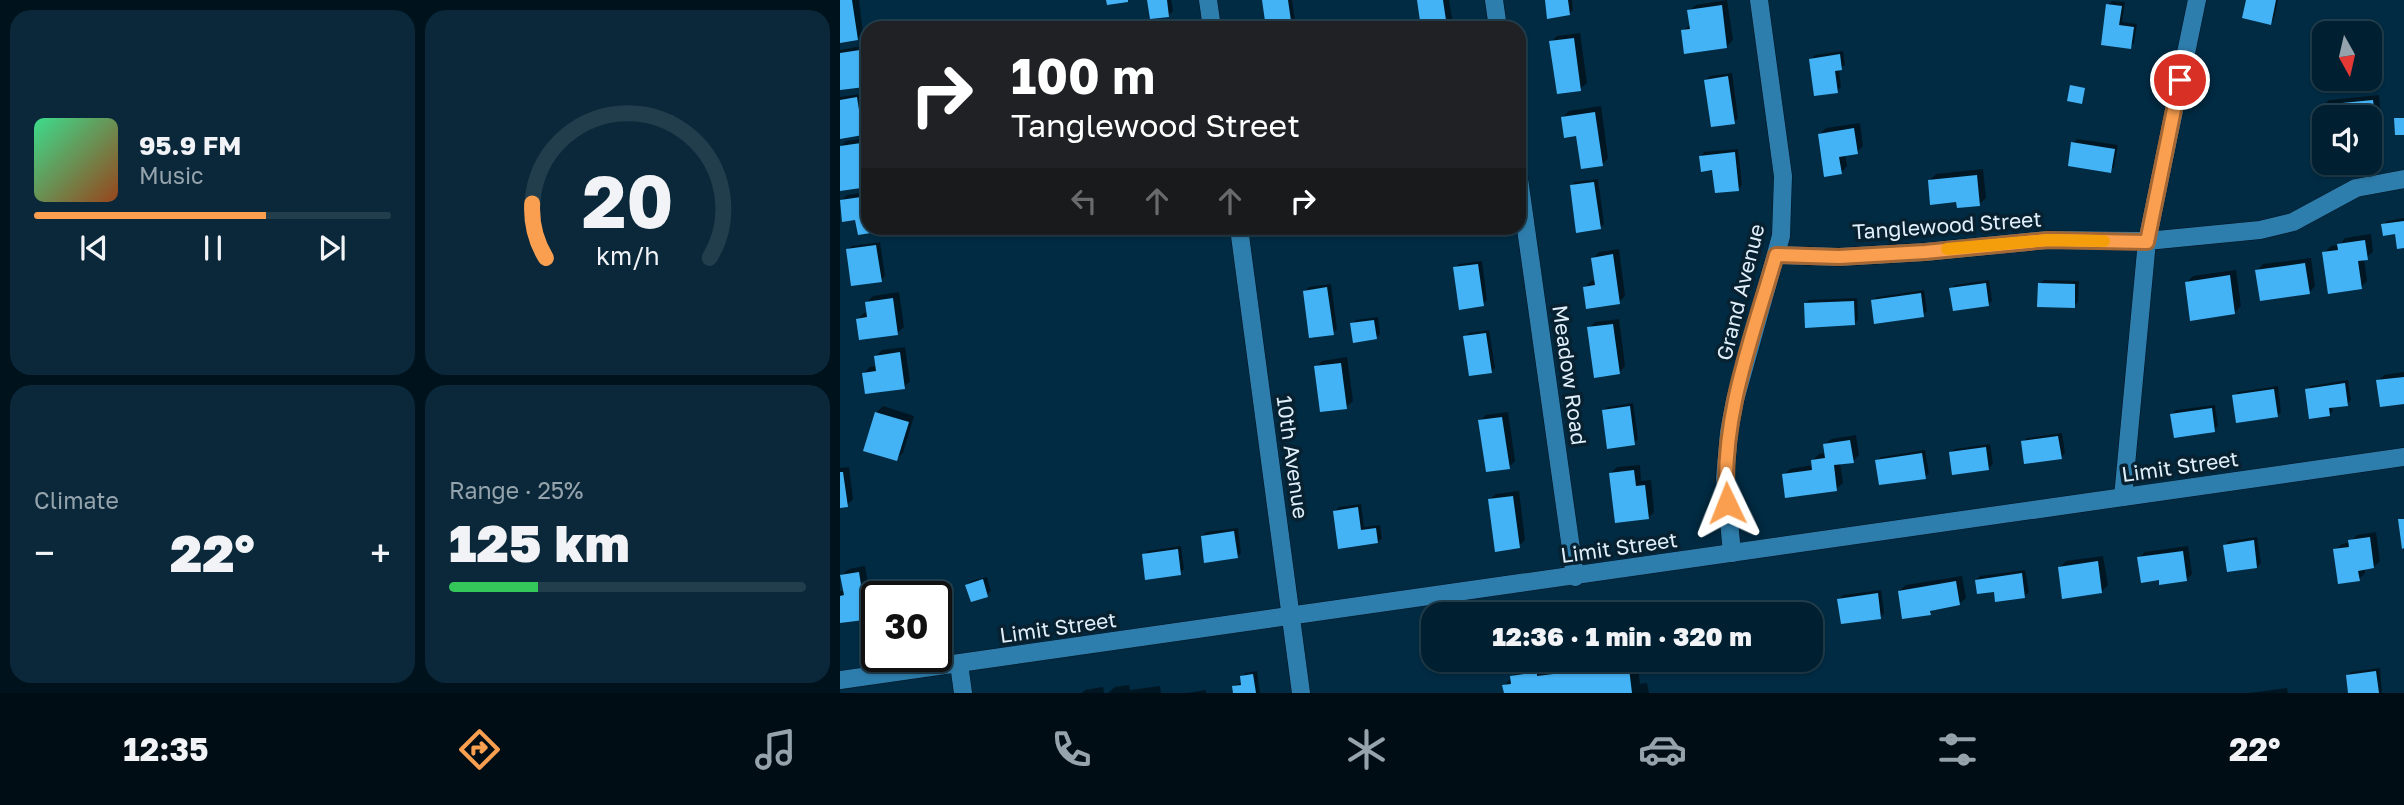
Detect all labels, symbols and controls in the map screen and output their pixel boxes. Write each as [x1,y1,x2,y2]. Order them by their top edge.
north arrow [2312,21,2382,91]
map controls [2312,21,2382,175]
text: 100 m [1011,46,1155,105]
icon: right [896,49,987,140]
pin [2150,50,2210,110]
icon: arrive [2161,61,2199,99]
button: sound [2312,105,2382,175]
text: Tanglewood Street [1011,106,1300,144]
text: 95.9 FM [139,130,241,161]
text: 20 [582,158,673,245]
text: Music [139,161,204,189]
icon: left [1065,182,1103,220]
icon: ahead [1138,182,1176,220]
icon: ahead [1211,182,1249,220]
icon: right [1284,182,1322,220]
street label: Tanglewood Street [1852,205,2042,245]
street label: Grand Avenue [1710,221,1770,363]
icon: previous [75,229,113,267]
icon: pause [194,229,232,267]
icon: next [313,229,351,267]
text: km/h [596,240,659,271]
street label: Meadow Road [1547,303,1593,447]
street label: 10th Avenue [1272,394,1314,520]
street label: Limit Street [2120,445,2240,487]
position arrow [1690,466,1764,540]
text: Range · 25% [449,476,583,504]
text: Climate [34,486,119,514]
text: 125 km [449,511,630,573]
text: 22° [170,521,255,583]
street label: Limit Street [1559,526,1679,568]
text: − [34,530,55,575]
text: + [370,530,391,575]
speed limit sign: 30 [861,581,952,672]
street label: Limit Street [998,606,1118,648]
text: 12:36 · 1 min · 320 m [1492,621,1752,652]
icon: directions [455,725,504,774]
icon: music [751,725,800,774]
icon: phone [1047,725,1096,774]
icon: climate [1342,725,1391,774]
icon: car [1638,725,1687,774]
icon: filters [1933,725,1982,774]
text: 12:35 [123,730,209,768]
text: 22° [2229,730,2281,768]

